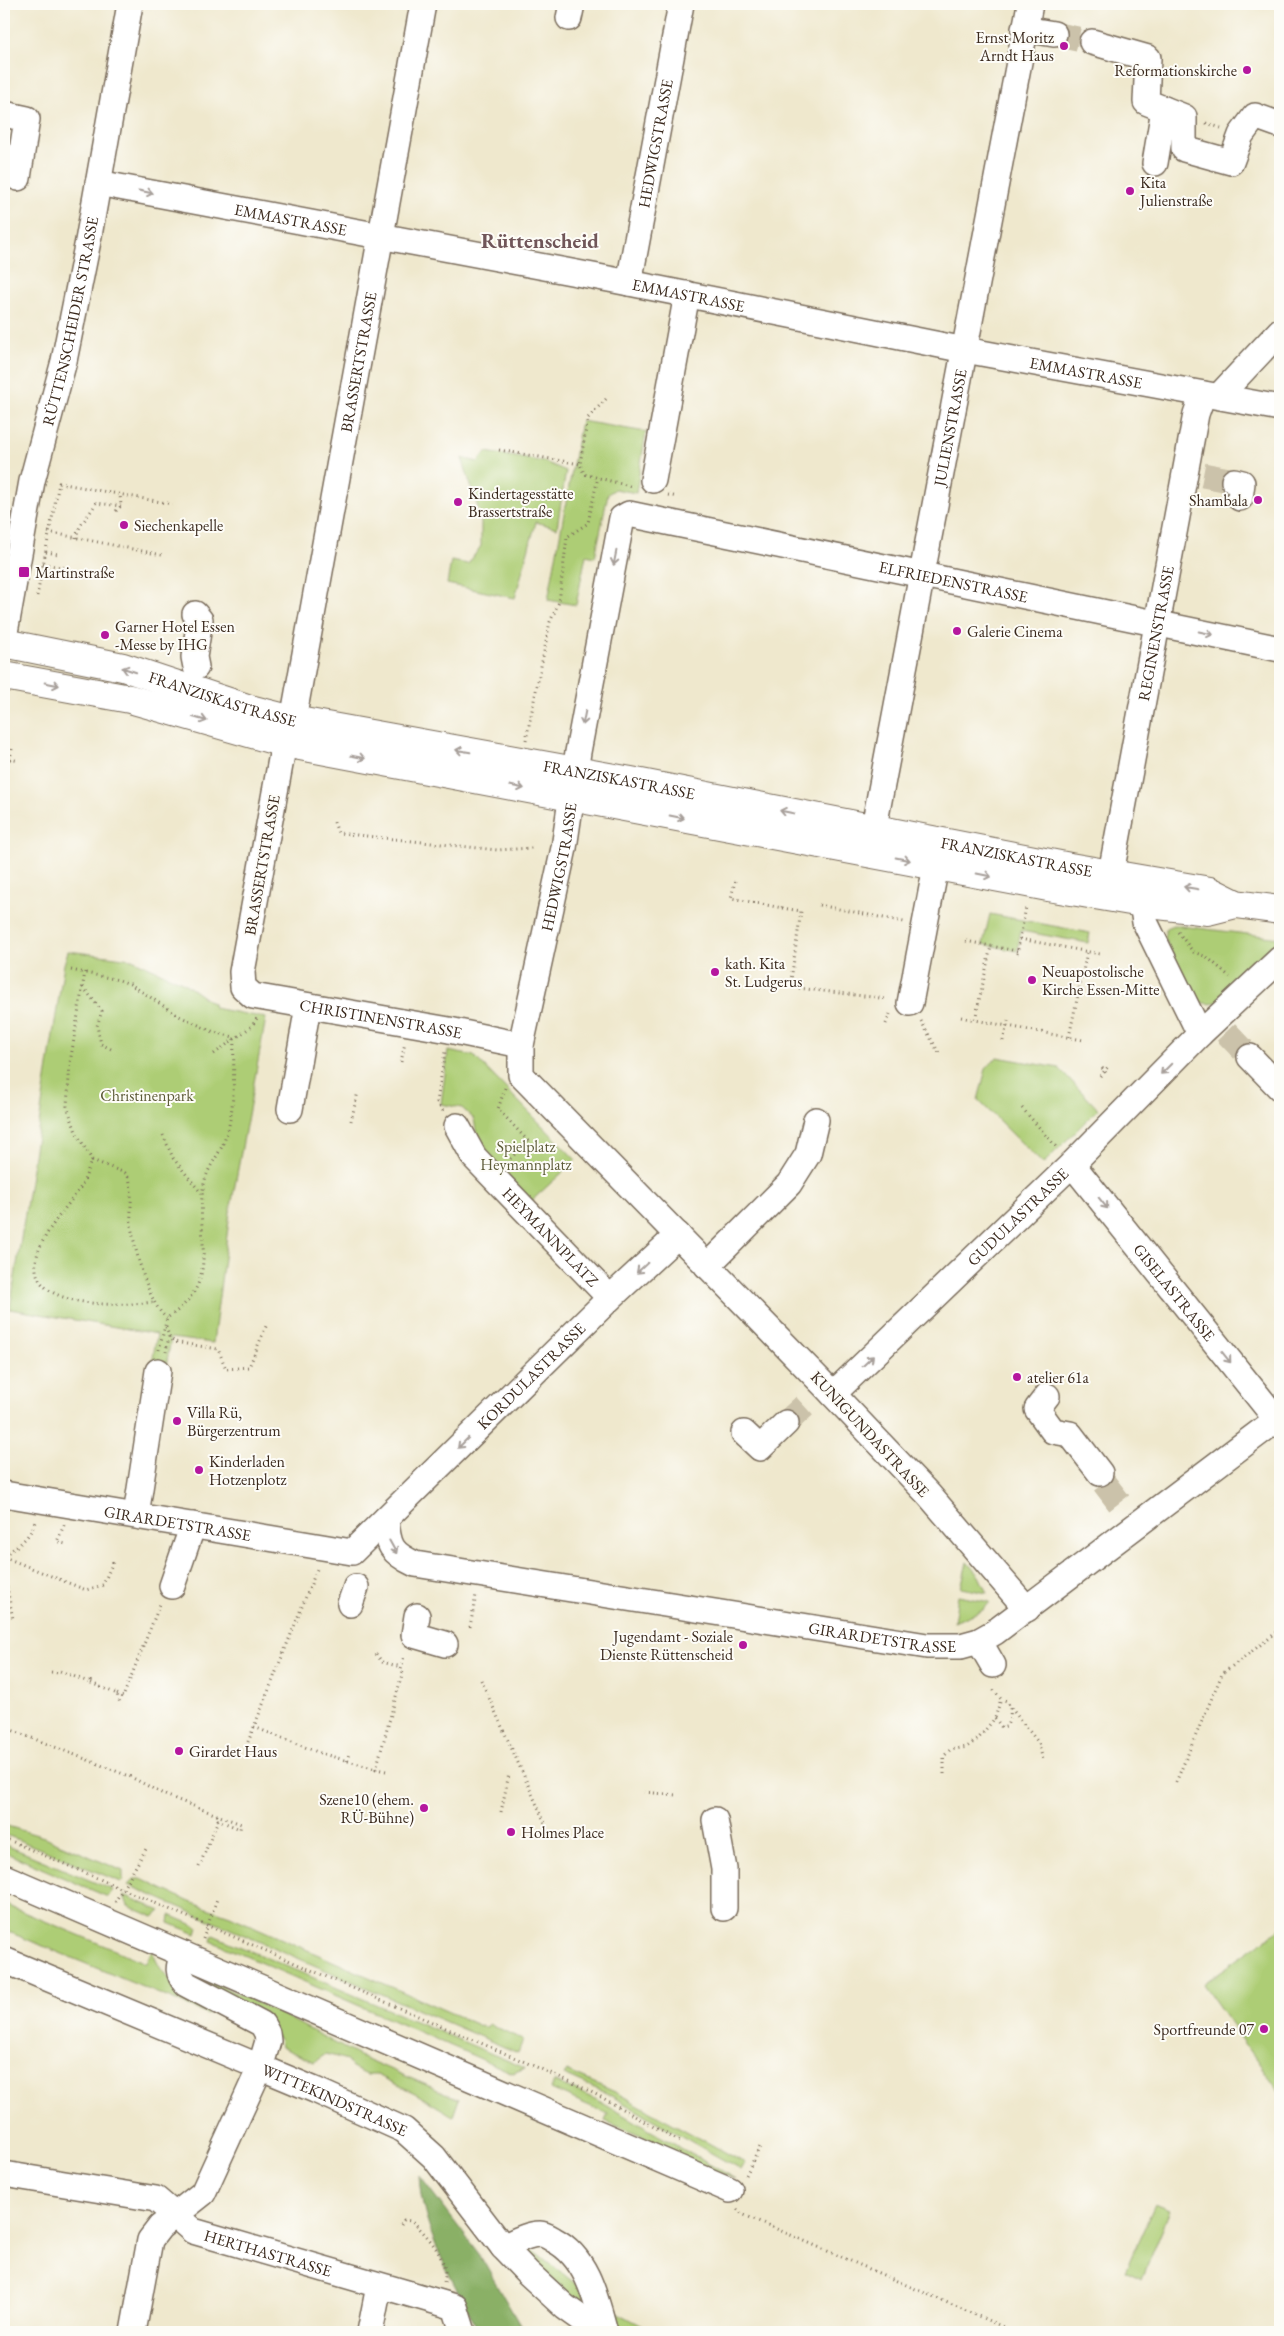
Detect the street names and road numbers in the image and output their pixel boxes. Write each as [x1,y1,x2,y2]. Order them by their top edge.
street label: HEDWIGSTRASSE [633,77,677,210]
street label: EMMASTRASSE [233,198,349,240]
street label: RÜTTENSCHEIDER STRASSE [37,215,103,428]
street label: EMMASTRASSE [630,273,747,316]
street label: BRASSERTSTRASSE [335,290,381,434]
street label: EMMASTRASSE [1028,352,1144,393]
street label: JULIENSTRASSE [928,367,971,490]
street label: ELFRIEDENSTRASSE [877,556,1030,607]
street label: REGINENSTRASSE [1133,564,1178,703]
street label: FRANZISKASTRASSE [146,666,299,731]
street label: FRANZISKASTRASSE [542,755,697,804]
street label: BRASSERTSTRASSE [239,793,285,937]
street label: HEDWIGSTRASSE [536,801,581,933]
street label: FRANZISKASTRASSE [939,831,1094,881]
street label: CHRISTINENSTRASSE [298,994,464,1043]
street label: GUDULASTRASSE [962,1163,1073,1270]
street label: HEYMANNPLATZ [498,1182,604,1291]
street label: GISELASTRASSE [1129,1239,1220,1345]
street label: KORDULASTRASSE [472,1318,590,1434]
street label: KUNIGUNDASTRASSE [806,1367,934,1501]
street label: GIRARDETSTRASSE [102,1500,253,1546]
street label: GIRARDETSTRASSE [807,1617,956,1657]
street label: WITTEKINDSTRASSE [259,2058,411,2141]
street label: HERTHASTRASSE [202,2224,334,2281]

